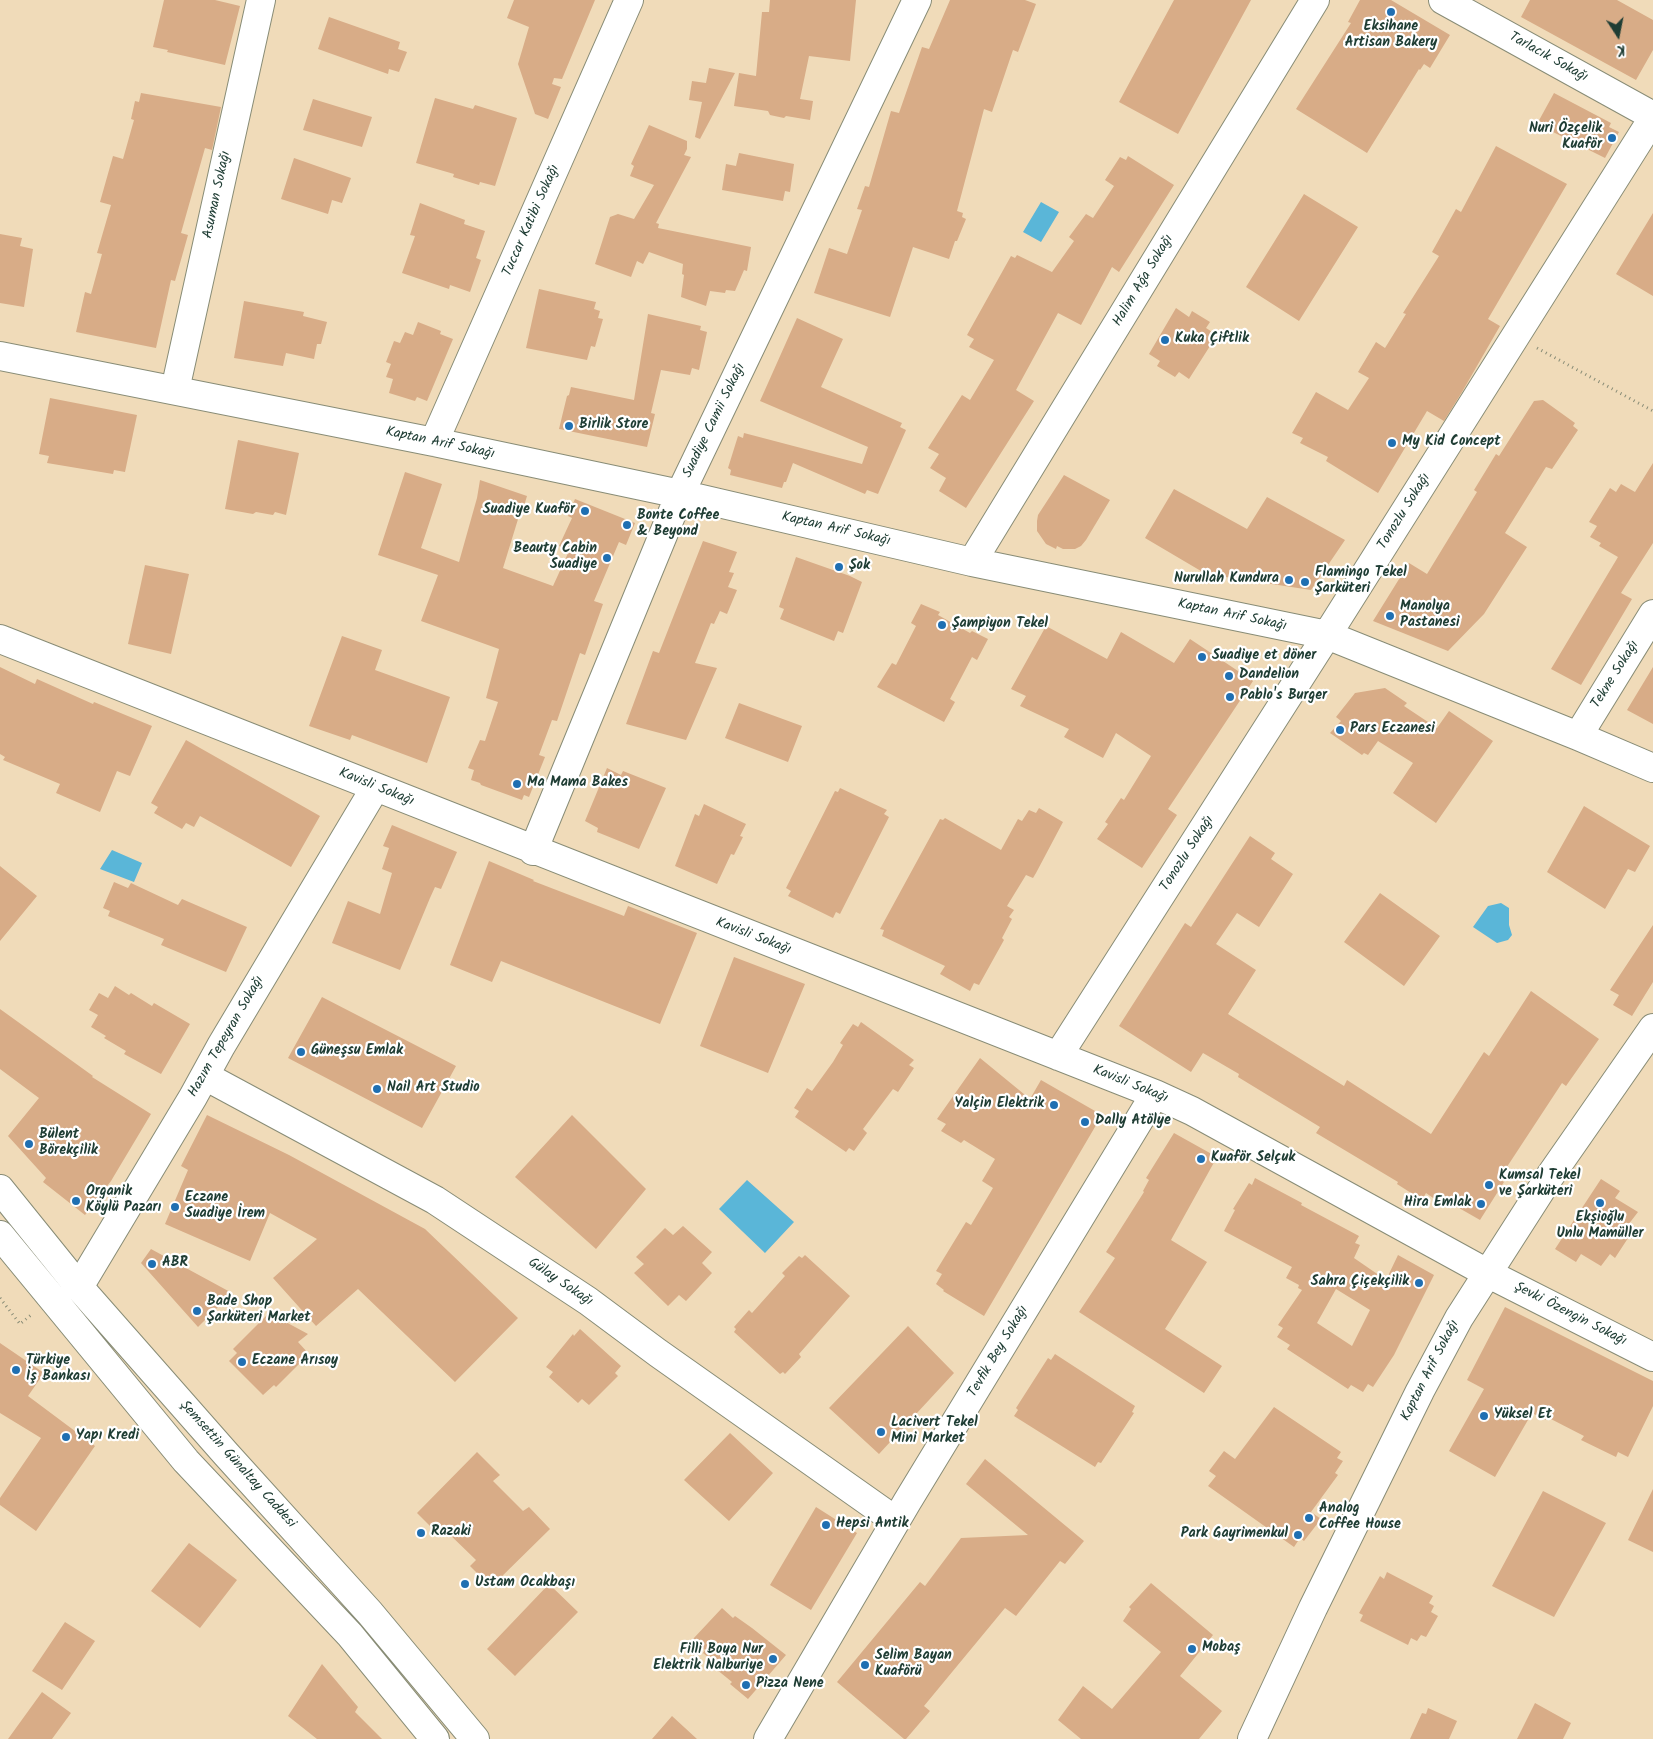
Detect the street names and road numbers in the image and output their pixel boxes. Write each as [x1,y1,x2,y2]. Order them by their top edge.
street label: Tarlacık Sokağı [1505,29,1591,87]
street label: Asuman Sokağı [201,150,235,240]
street label: Tuccar Katibi Sokağı [500,163,564,279]
street label: Halim Ağa Sokağı [1110,232,1178,330]
street label: Suadiye Camii Sokağı [680,361,750,481]
street label: Kaptan Arif Sokağı [384,424,496,464]
street label: Tonozlu Sokağı [1375,471,1435,553]
street label: Kaptan Arif Sokağı [780,509,892,551]
street label: Kaptan Arif Sokağı [1176,596,1288,636]
street label: Tekne Sokağı [1589,638,1643,712]
street label: Kavisli Sokağı [336,765,416,811]
street label: Tonozlu Sokağı [1157,813,1219,895]
street label: Kavisli Sokağı [713,915,793,959]
street label: Hazım Tepeyran Sokağı [185,973,269,1101]
street label: Kavisli Sokağı [1090,1062,1170,1108]
street label: Gülay Sokağı [524,1255,596,1311]
street label: Şevki Özengin Sokağı [1511,1279,1629,1351]
street label: Tevfik Bey Sokağı [965,1303,1033,1401]
street label: Kaptan Arif Sokağı [1398,1318,1464,1424]
street label: Şemsettin Günaltay Caddesi [175,1398,299,1532]

